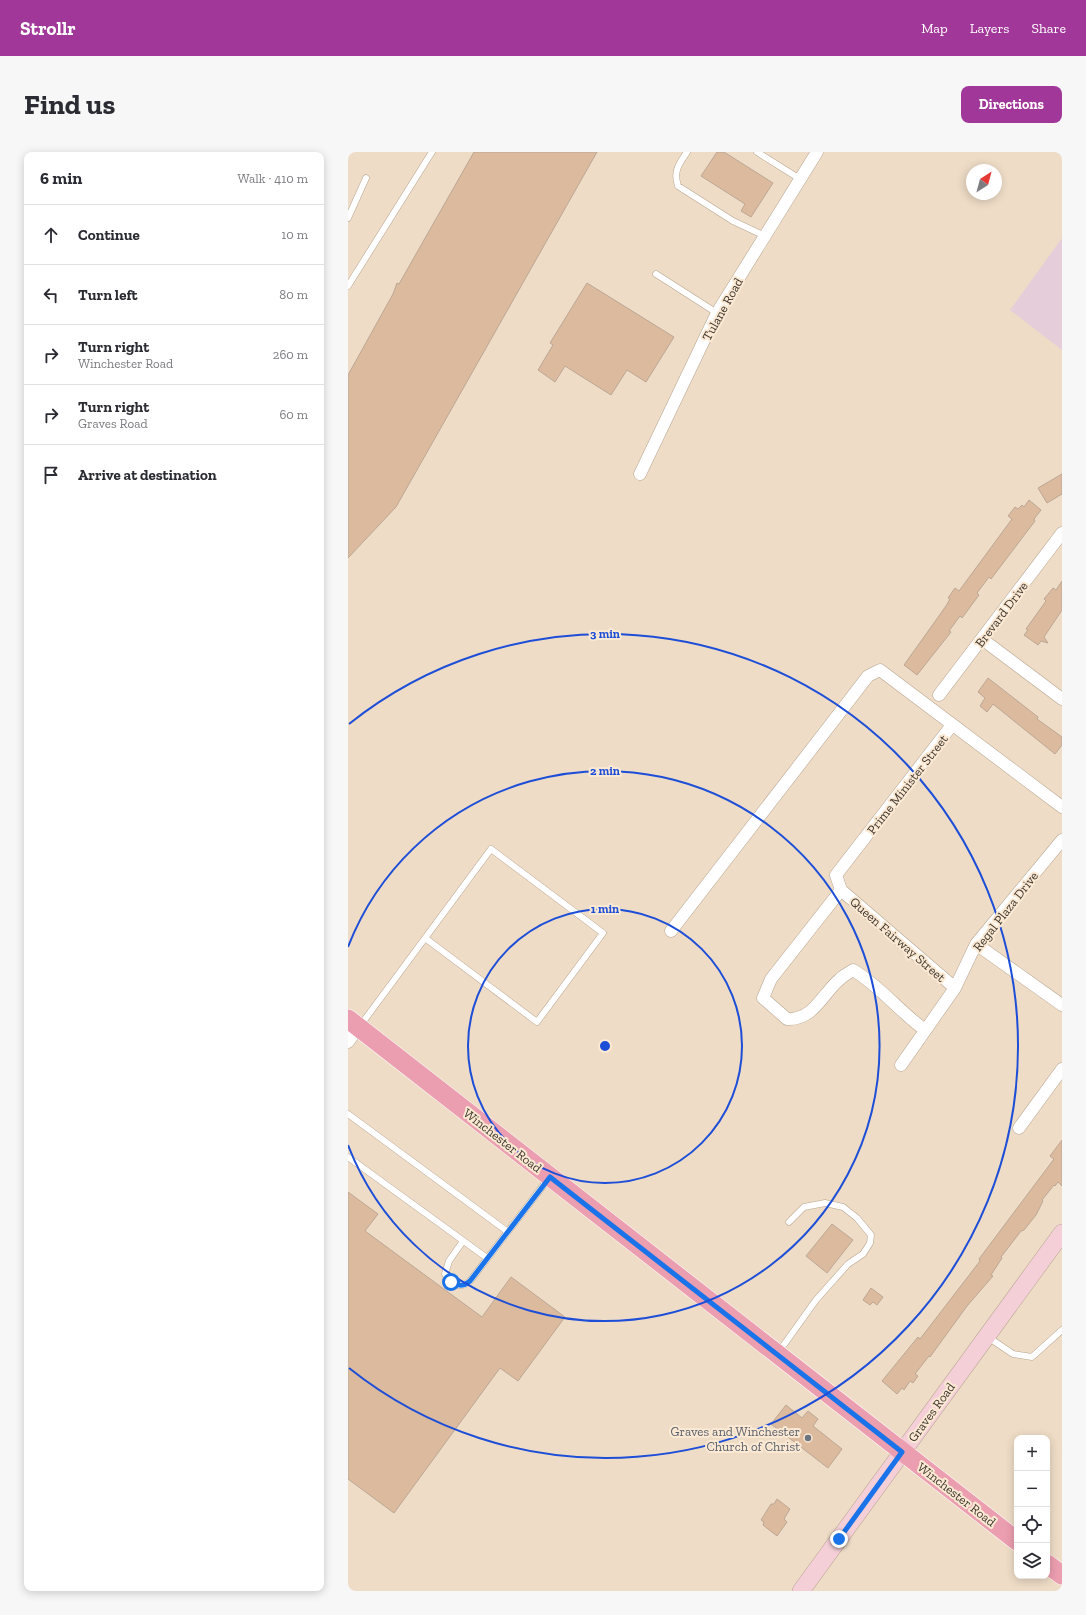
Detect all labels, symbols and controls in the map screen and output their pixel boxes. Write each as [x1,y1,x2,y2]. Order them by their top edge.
text: Strollr [20,17,76,40]
text: Map [921,20,948,37]
text: Layers [970,20,1009,37]
text: Share [1031,20,1066,37]
button: Directions [961,86,1062,123]
text: Find us [24,88,115,121]
north arrow [966,164,1002,200]
text: 6 min [40,168,82,188]
text: Walk · 410 m [238,171,308,186]
icon: ahead [40,224,62,246]
text: Continue [78,226,140,244]
text: 10 m [281,227,308,242]
street label: Tulane Road [699,275,746,343]
icon: left [40,284,62,306]
text: Turn left [78,286,138,304]
text: 80 m [279,287,308,302]
text: Turn right [78,338,149,356]
icon: right [40,344,62,366]
text: 260 m [273,347,308,362]
text: Winchester Road [78,356,173,371]
text: Turn right [78,398,149,416]
icon: right [40,404,62,426]
text: 60 m [279,407,308,422]
text: Graves Road [78,416,148,431]
icon: arrive [40,464,62,486]
text: Arrive at destination [78,466,217,484]
street label: Brevard Drive [972,579,1031,650]
text: 3 min [590,627,620,641]
street label: Prime Minister Street [864,731,951,837]
text: 2 min [590,764,620,778]
street label: Regal Plaza Drive [970,869,1041,954]
street label: Queen Fairway Street [847,894,949,985]
text: 1 min [591,902,619,916]
centre of rings [598,1039,612,1053]
street label: Winchester Road [461,1105,545,1176]
route start [442,1273,460,1291]
street label: Graves Road [905,1380,958,1445]
place label: Graves and Winchester Church of Christ [671,1424,800,1454]
marker: Graves and Winchester Church of Christ [803,1433,813,1443]
map controls [1014,1435,1050,1579]
button: + [1014,1435,1050,1471]
street label: Winchester Road [915,1459,999,1530]
button: − [1014,1471,1050,1507]
button: locate [1014,1507,1050,1543]
route end [830,1530,848,1548]
button: layers [1014,1543,1050,1579]

